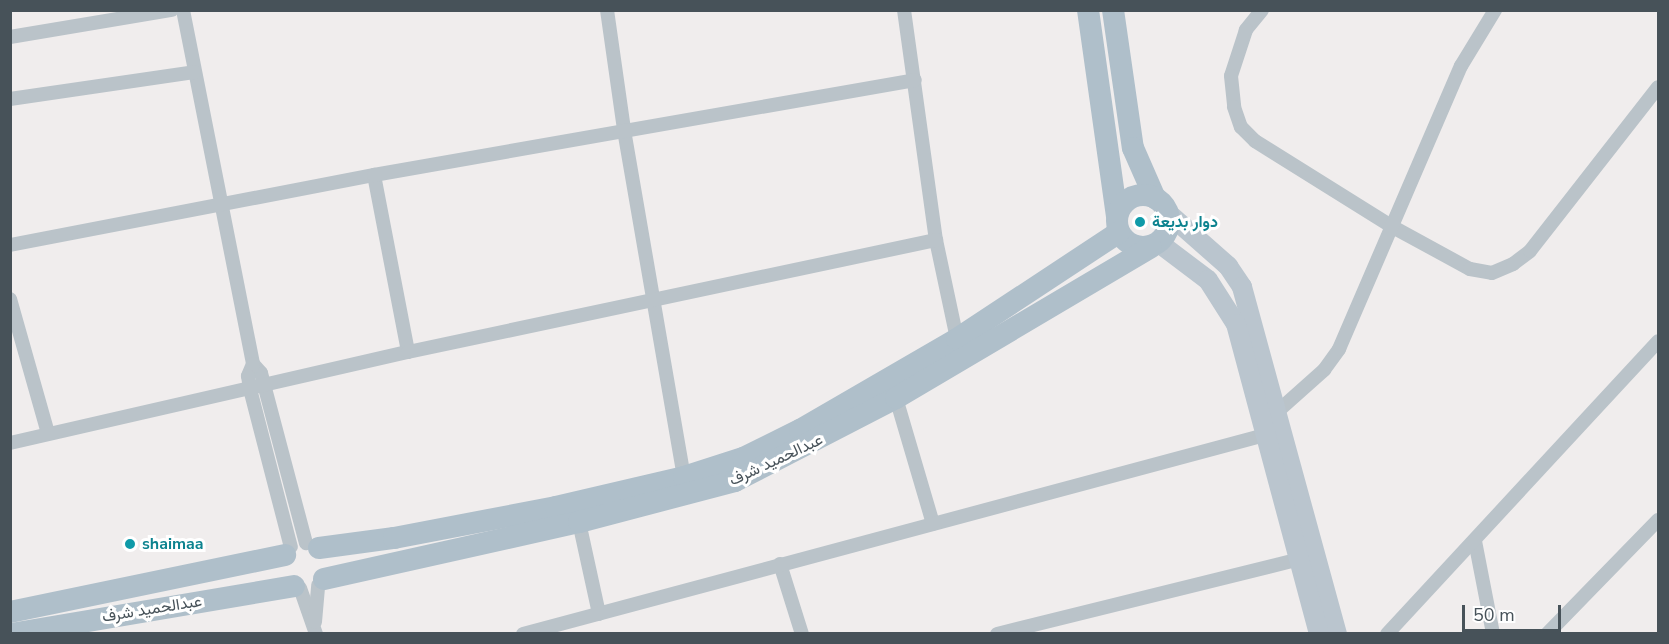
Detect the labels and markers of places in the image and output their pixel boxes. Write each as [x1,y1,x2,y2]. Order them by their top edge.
place label: دوار بديعة [1152,212,1218,232]
marker: دوار بديعة [1133,215,1147,229]
place label: shaimaa [142,534,204,554]
marker: shaimaa [123,537,137,551]

